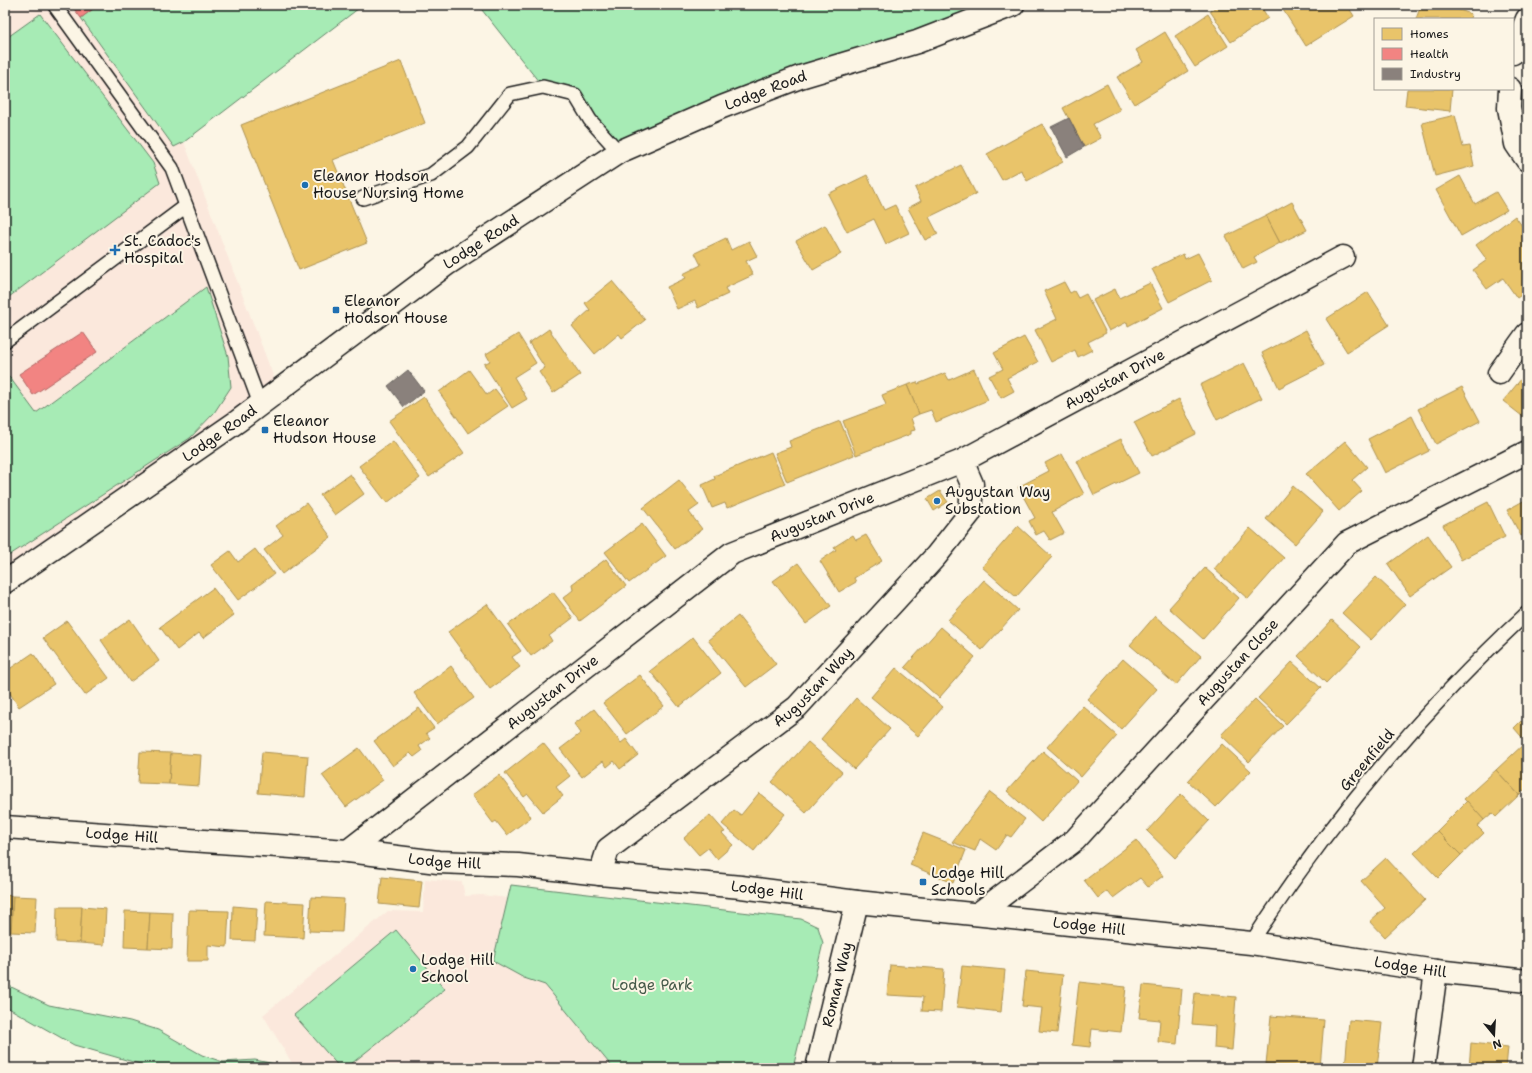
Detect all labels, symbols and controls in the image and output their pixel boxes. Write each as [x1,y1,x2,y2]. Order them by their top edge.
legend [1374,18,1514,90]
text: Homes [1410,26,1449,42]
text: Health [1410,46,1449,62]
street label: Lodge Road [722,65,810,115]
text: Industry [1410,66,1461,82]
place label: Eleanor Hodson House Nursing Home [313,166,464,203]
marker: Eleanor Hodson House Nursing Home [300,180,310,190]
street label: Lodge Road [439,210,523,274]
place label: St. Cadoc's Hospital [124,231,201,268]
marker: St. Cadoc's Hospital [109,244,121,256]
place label: Eleanor Hodson House [344,291,448,328]
marker: Eleanor Hodson House [331,305,341,315]
street label: Augustan Drive [1061,344,1168,414]
street label: Lodge Road [178,400,261,467]
place label: Eleanor Hudson House [273,411,377,448]
marker: Eleanor Hudson House [260,425,270,435]
place label: Augustan Way Substation [945,482,1051,519]
street label: Augustan Drive [767,487,877,547]
marker: Augustan Way Substation [932,496,942,506]
street label: Augustan Close [1193,614,1283,710]
street label: Augustan Way [769,643,857,731]
street label: Augustan Drive [503,650,603,734]
street label: Greenfield [1335,724,1399,795]
street label: Lodge Hill [85,823,159,848]
street label: Lodge Hill [407,848,482,874]
place label: Lodge Hill Schools [931,863,1004,900]
street label: Lodge Hill [730,876,805,905]
marker: Lodge Hill Schools [918,877,928,887]
street label: Lodge Hill [1052,912,1127,940]
street label: Roman Way [817,940,857,1029]
place label: Lodge Hill School [421,950,494,987]
street label: Lodge Hill [1373,952,1448,982]
marker: Lodge Hill School [408,964,418,974]
park label: Lodge Park [611,975,693,995]
north arrow [1474,1015,1514,1055]
text: N [1490,1036,1503,1053]

